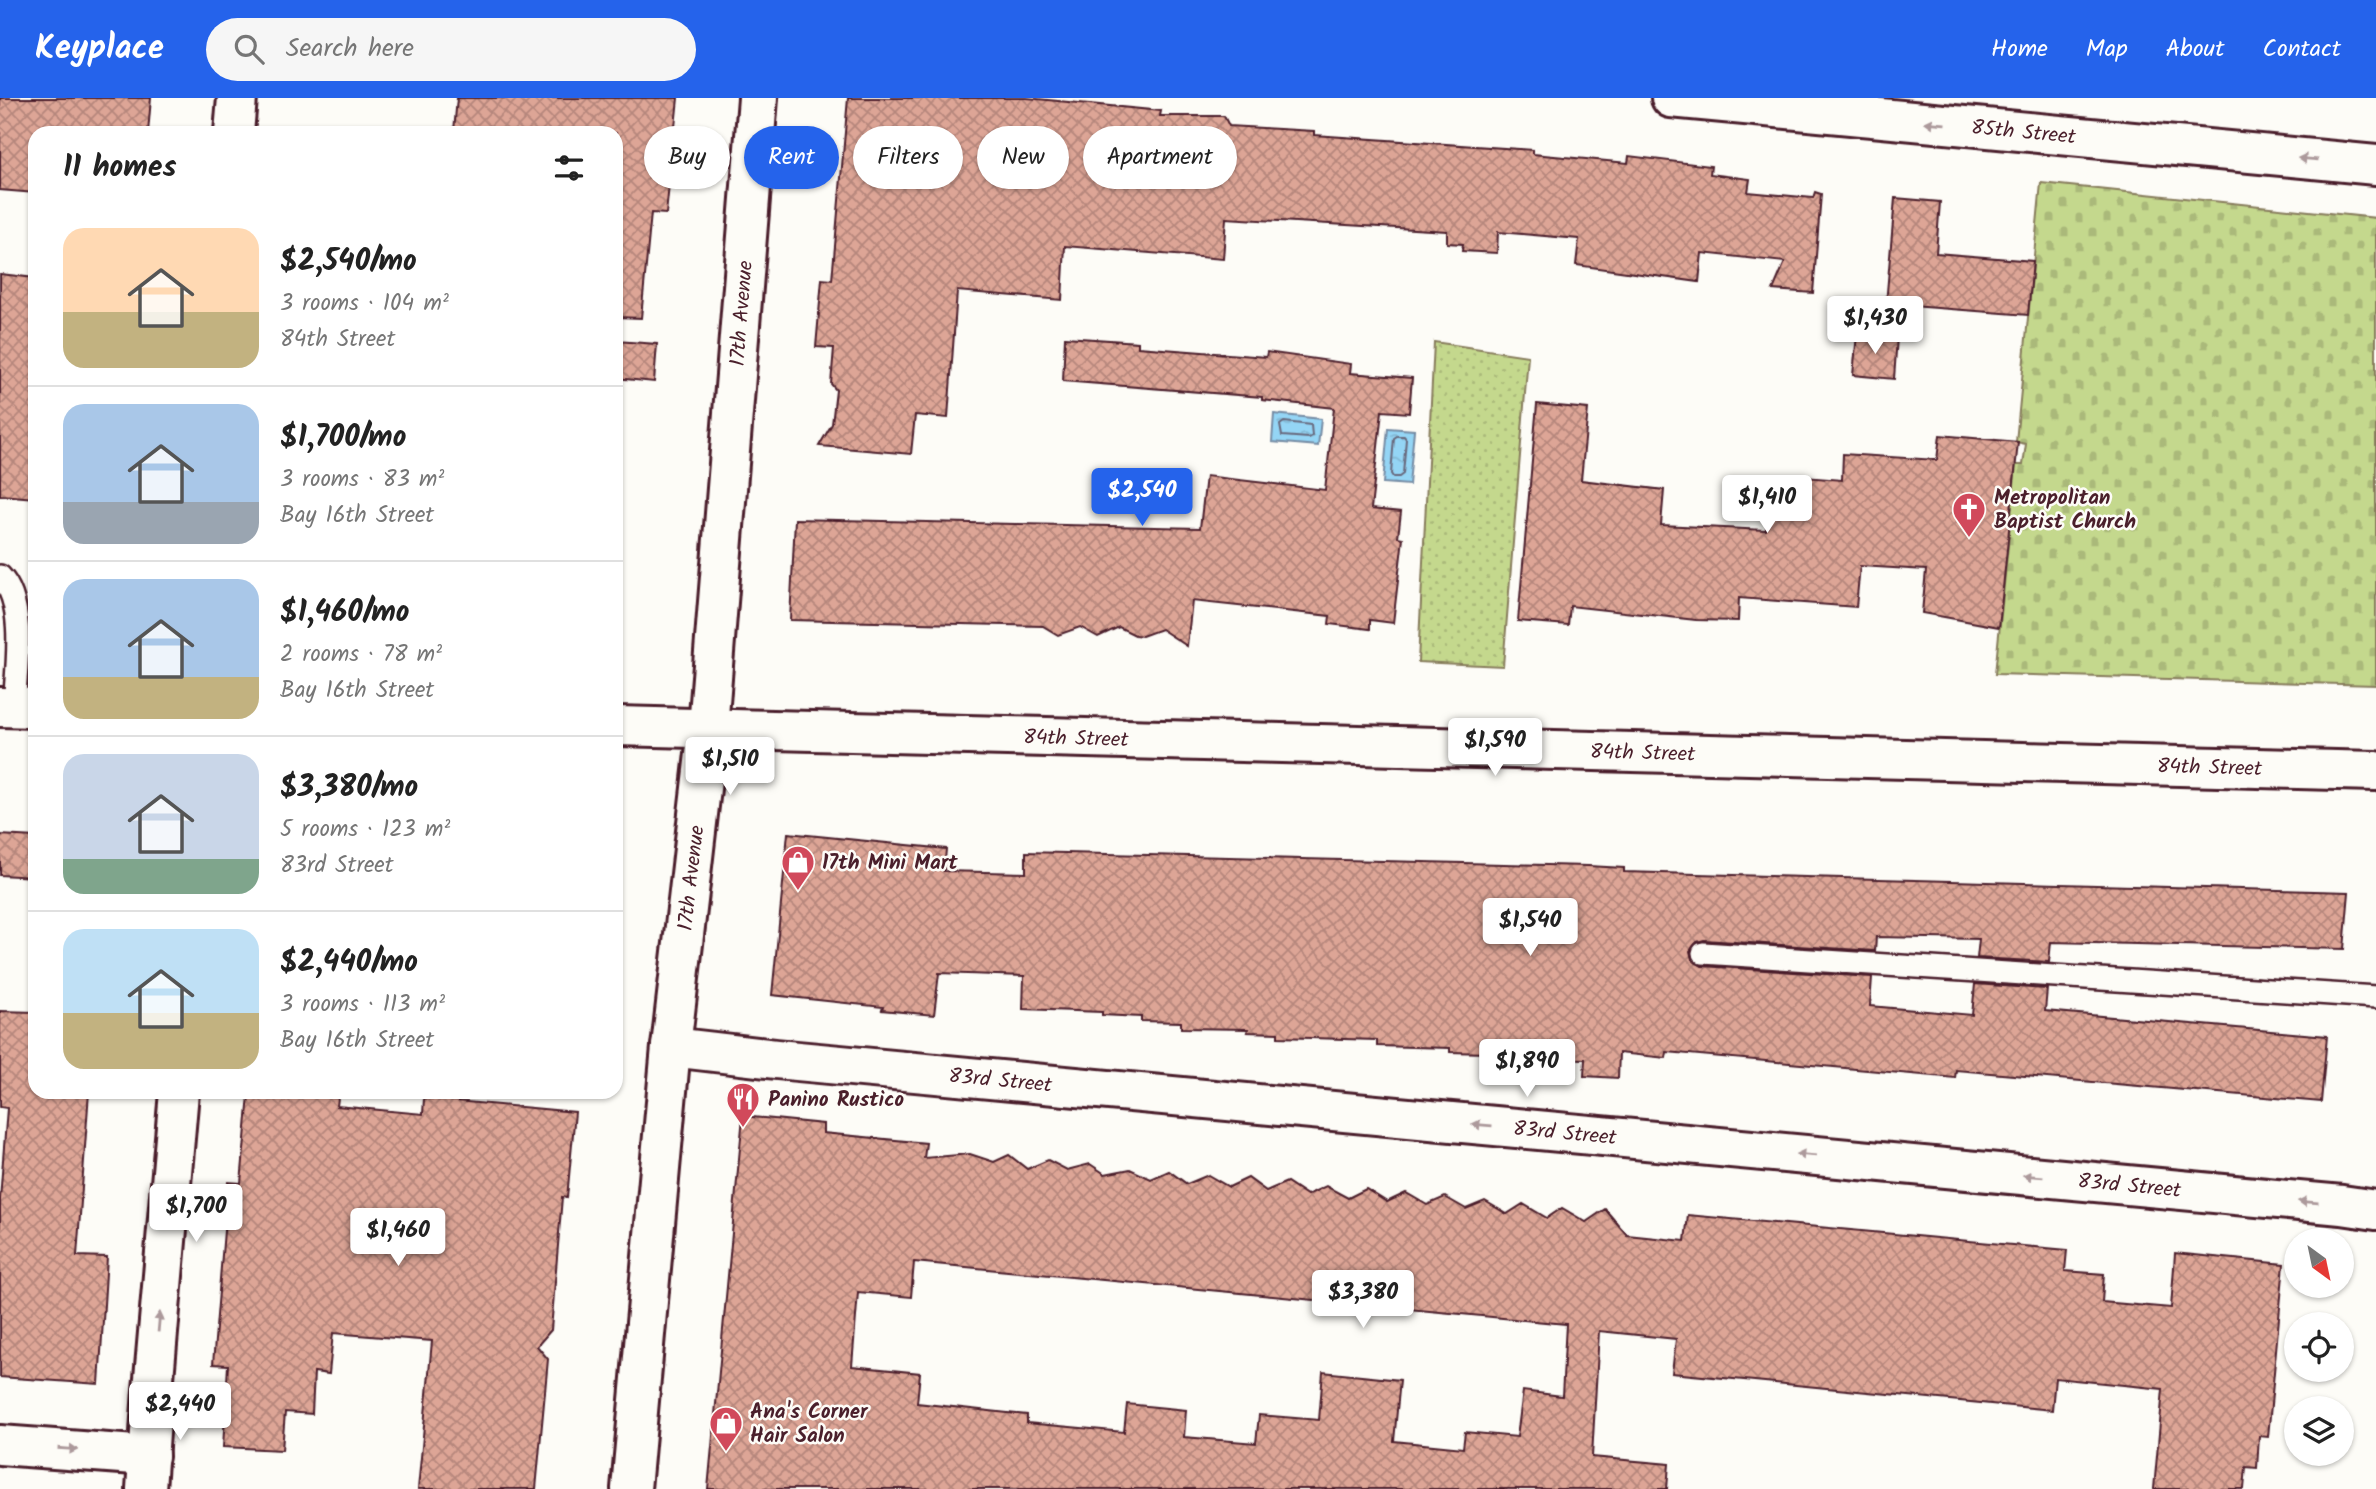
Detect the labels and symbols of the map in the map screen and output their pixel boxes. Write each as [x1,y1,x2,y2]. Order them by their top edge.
street label: 85th Street [1969,112,2078,154]
one-way arrow [1924,117,1946,128]
one-way arrow [2297,153,2319,164]
street label: 17th Avenue [722,259,763,368]
pin: $1,430 [1818,296,1932,356]
pin: $2,540 [1085,468,1199,528]
pin: $1,410 [1710,476,1824,535]
place label: Metropolitan Baptist Church [1994,482,2136,539]
church icon: Metropolitan Baptist Church [1950,490,1988,539]
pin: $1,590 [1438,718,1552,778]
street label: 84th Street [1023,721,1130,757]
street label: 84th Street [1590,736,1697,772]
pin: $1,510 [673,738,787,797]
street label: 84th Street [2156,750,2263,786]
street label: 17th Avenue [670,823,715,933]
shop icon: 17th Mini Mart [779,843,817,892]
place label: 17th Mini Mart [822,847,958,880]
pin: $1,540 [1473,898,1587,958]
pin: $1,890 [1470,1040,1584,1099]
street label: 83rd Street [947,1060,1054,1103]
restaurant icon: Panino Rustico [724,1080,762,1129]
place label: Panino Rustico [768,1084,904,1117]
street label: 83rd Street [1512,1113,1619,1155]
one-way arrow [1471,1119,1493,1130]
one-way arrow [1795,1149,1817,1160]
street label: 83rd Street [2076,1165,2183,1208]
one-way arrow [2022,1170,2044,1181]
pin: $1,700 [139,1184,253,1244]
one-way arrow [2297,1196,2319,1207]
pin: $1,460 [341,1208,455,1268]
north arrow [2284,1228,2354,1298]
pin: $3,380 [1306,1270,1420,1330]
one-way arrow [154,1311,165,1333]
pin: $2,440 [123,1382,237,1442]
place label: Ana's Corner Hair Salon [750,1396,869,1453]
shop icon: Ana's Corner Hair Salon [707,1404,745,1453]
one-way arrow [57,1444,79,1455]

